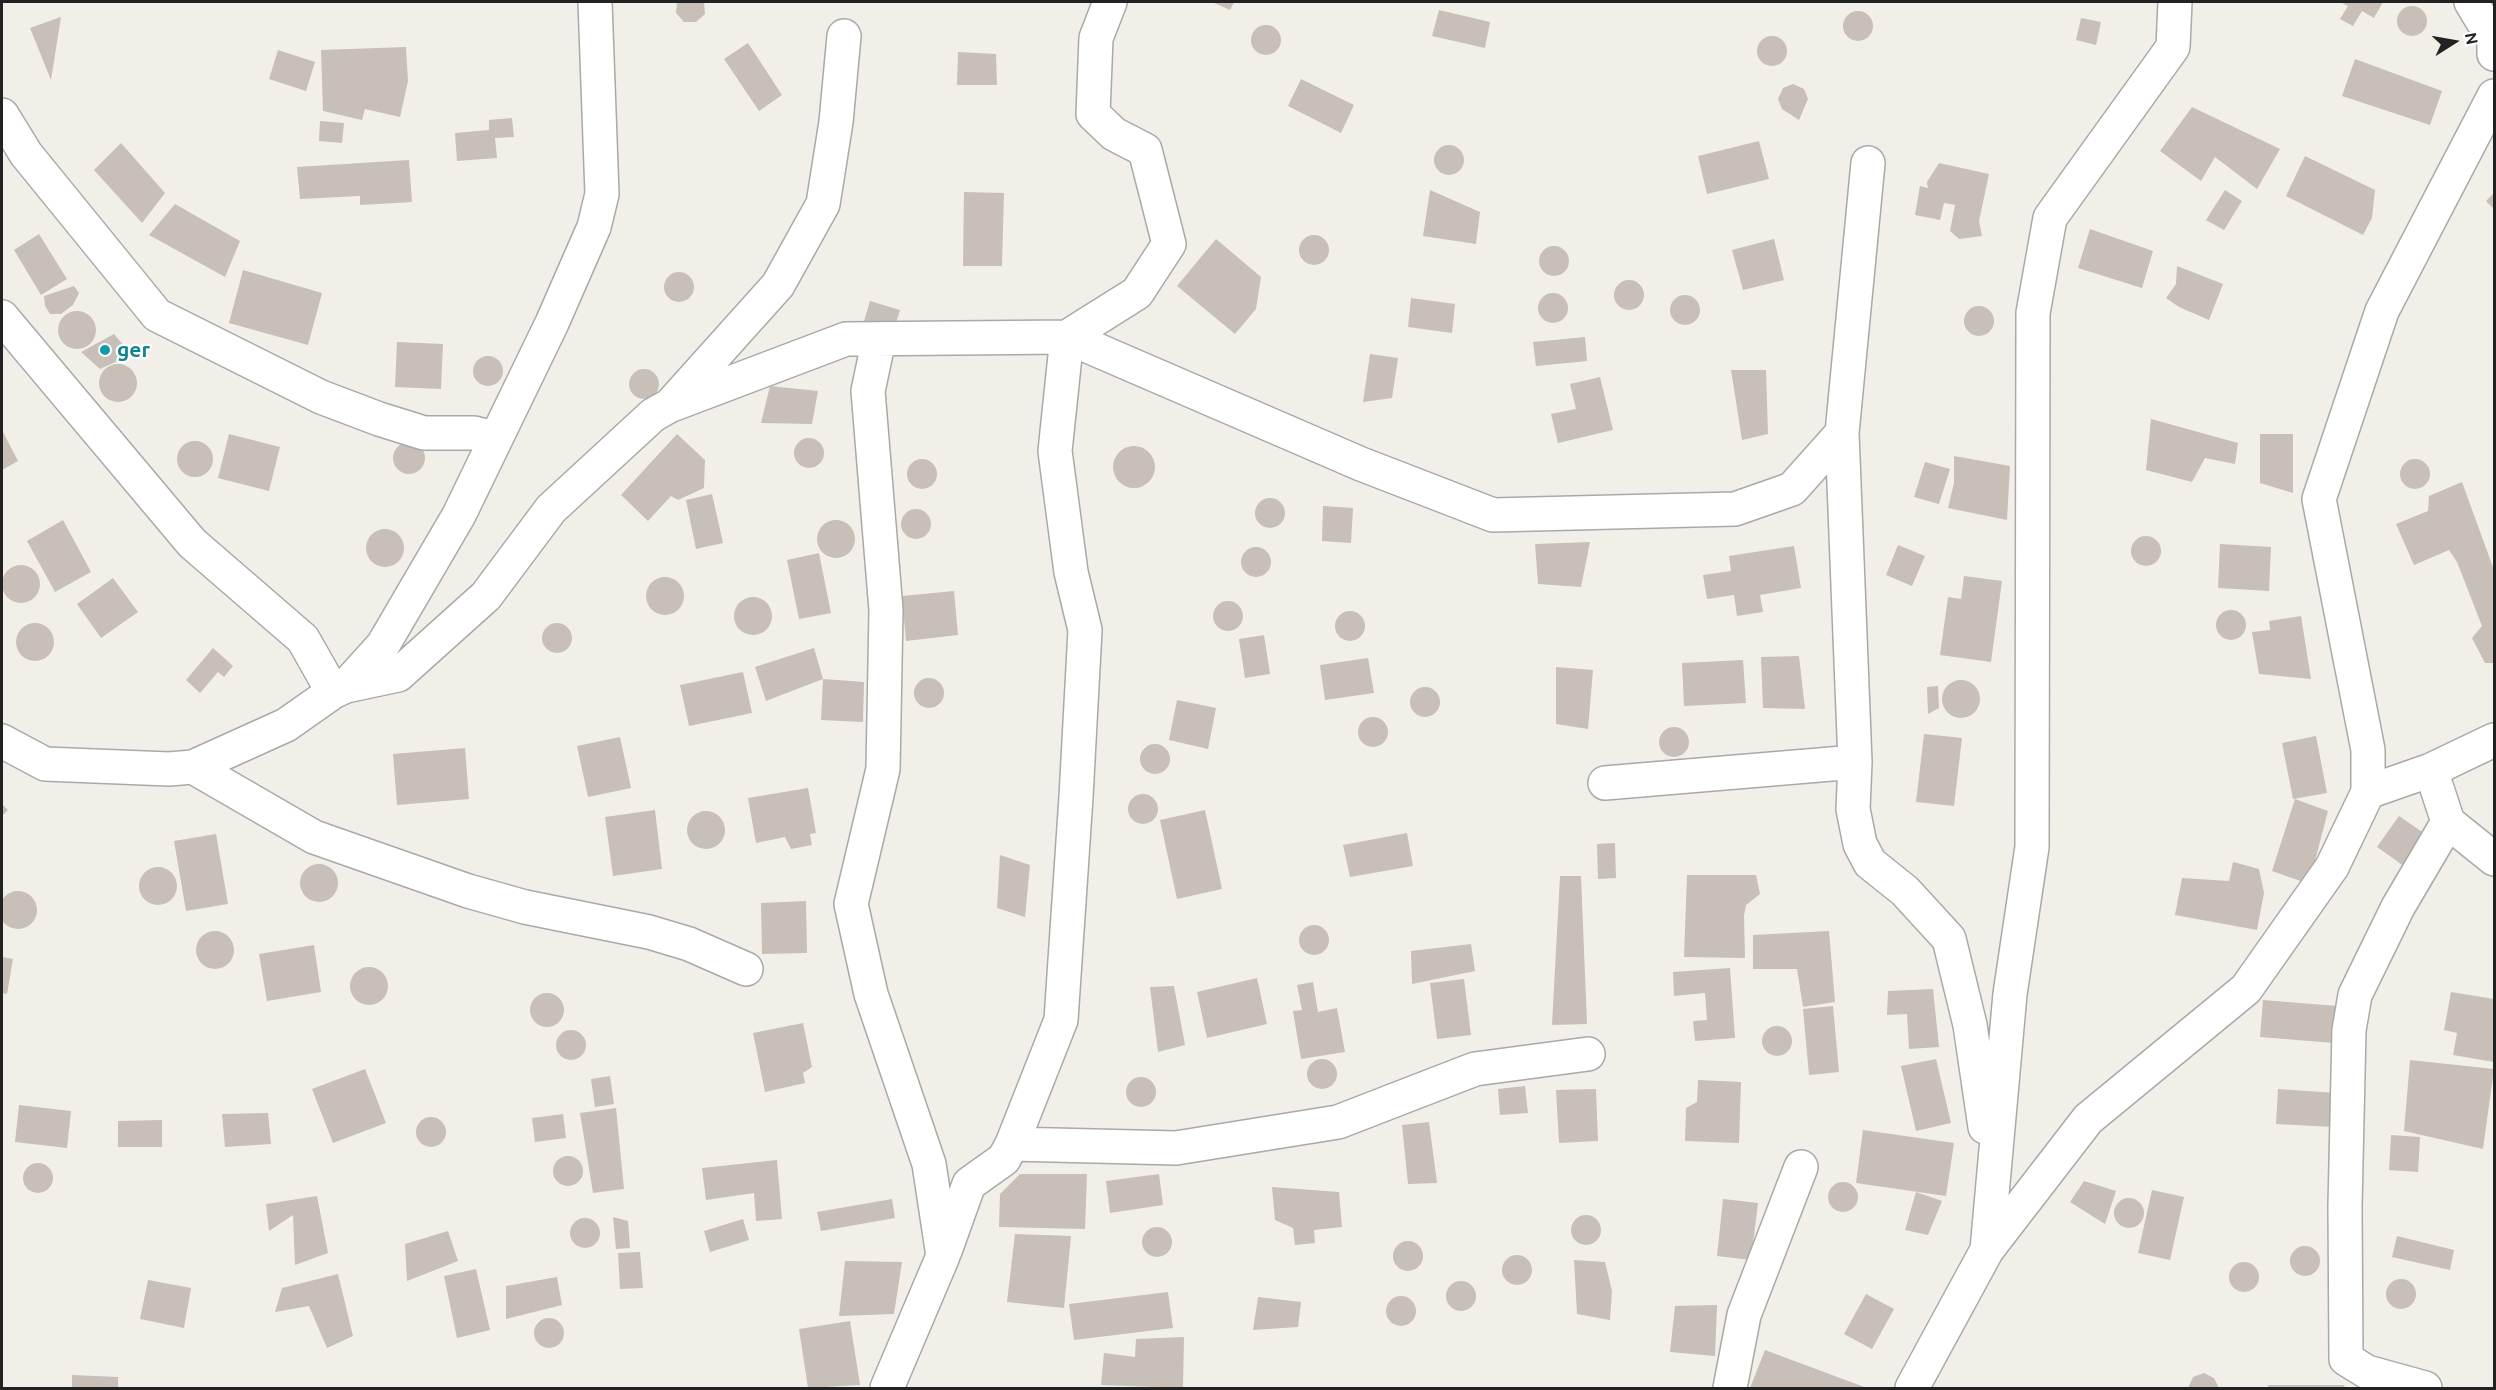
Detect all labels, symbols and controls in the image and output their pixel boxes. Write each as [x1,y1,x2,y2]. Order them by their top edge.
north arrow [2424,12,2484,72]
text: N [2462,31,2482,46]
place label: ger [117,337,150,363]
marker: ger [98,343,112,357]

